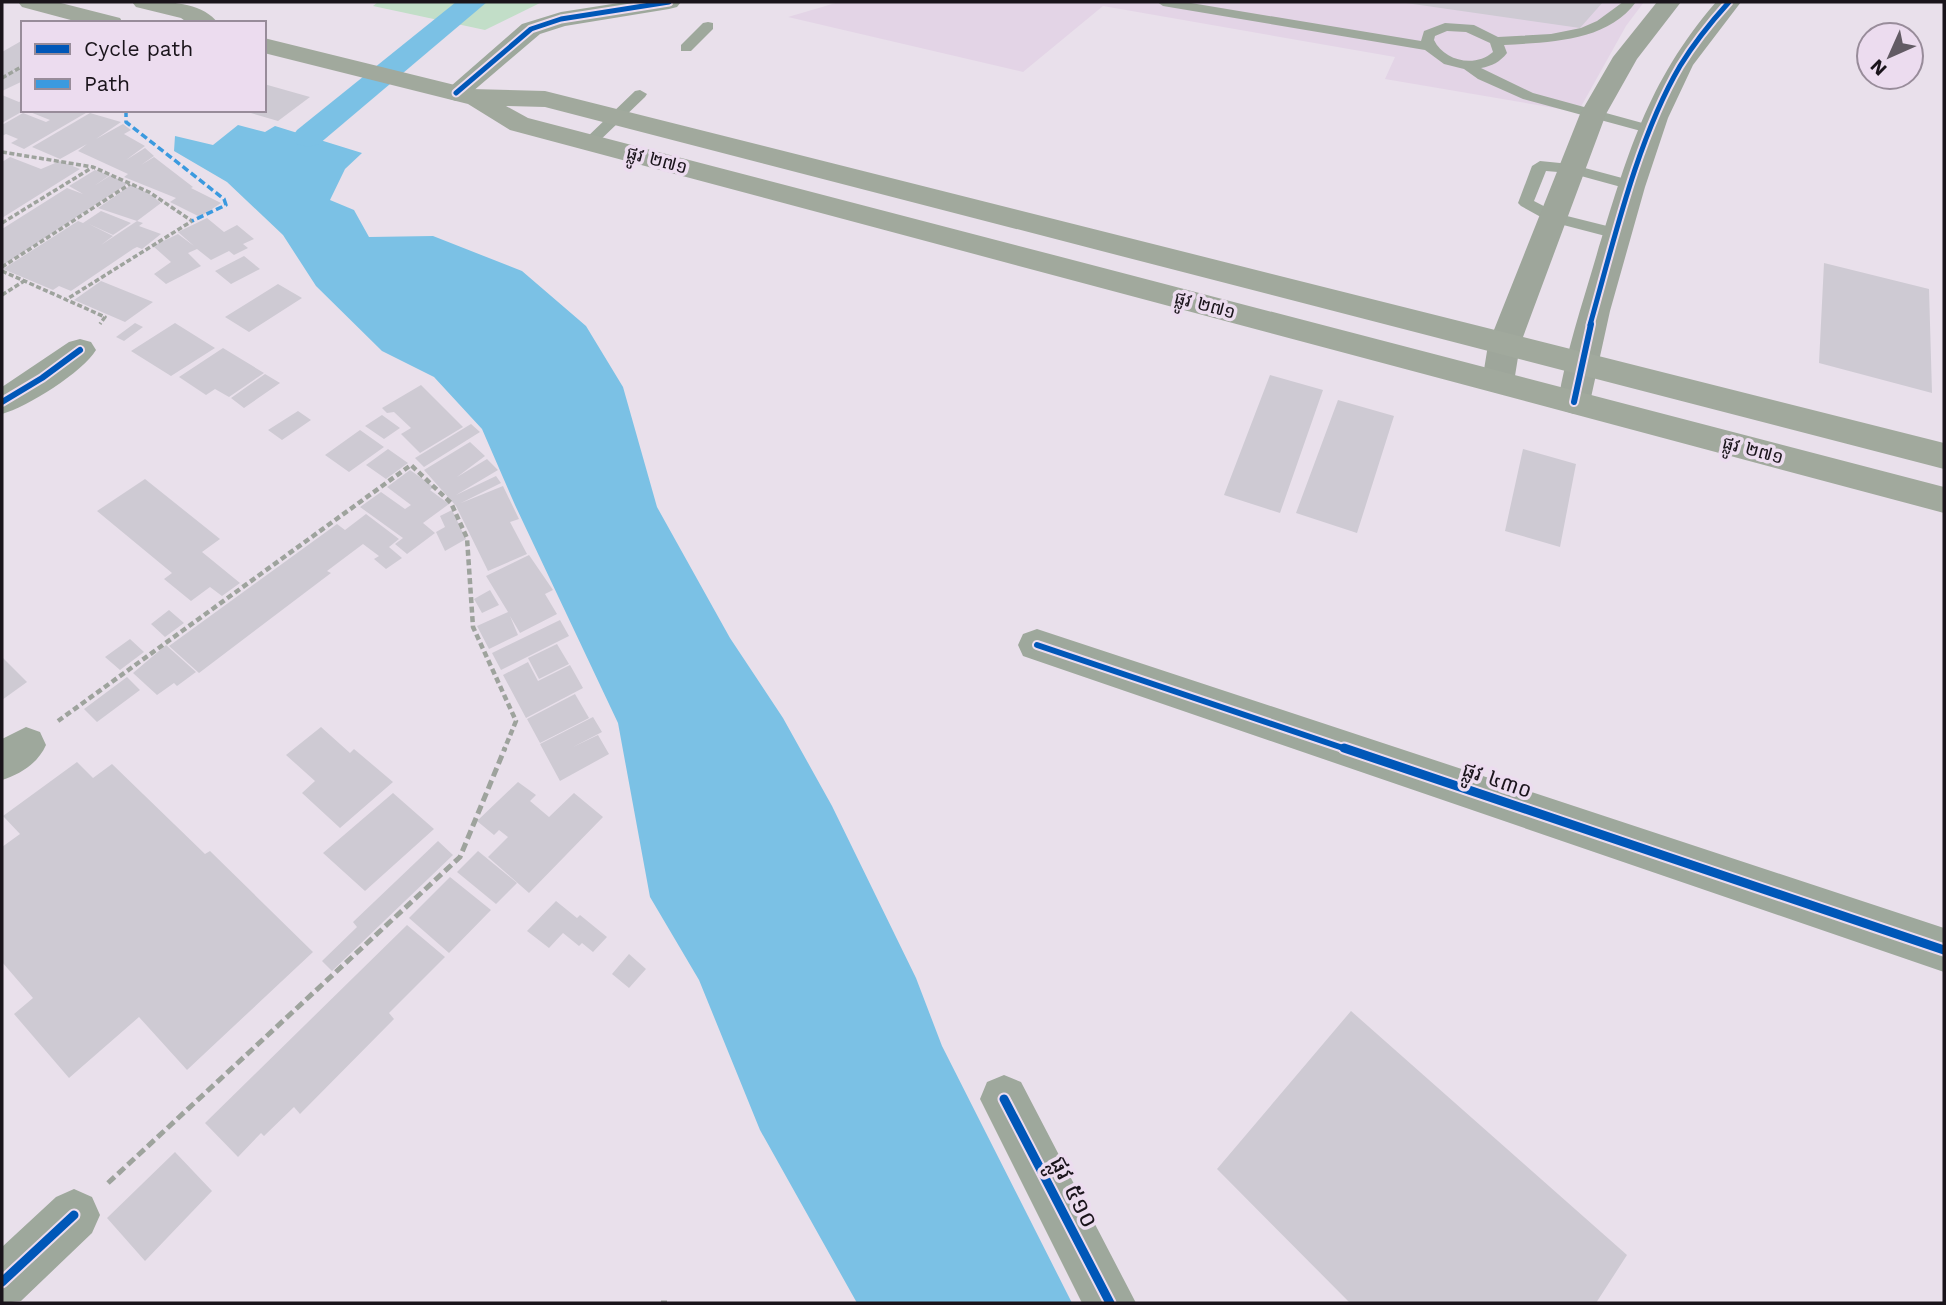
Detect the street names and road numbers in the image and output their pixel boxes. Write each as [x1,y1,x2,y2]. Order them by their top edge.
street label: ផ្លូវ ២៧១ [623,141,690,184]
street label: ផ្លូវ ២៧១ [1171,286,1238,329]
street label: ផ្លូវ ២៧១ [1719,431,1786,474]
street label: ផ្លូវ ៤៣០ [1457,756,1535,810]
street label: ផ្លូវ ៥១០ [1037,1151,1104,1236]

